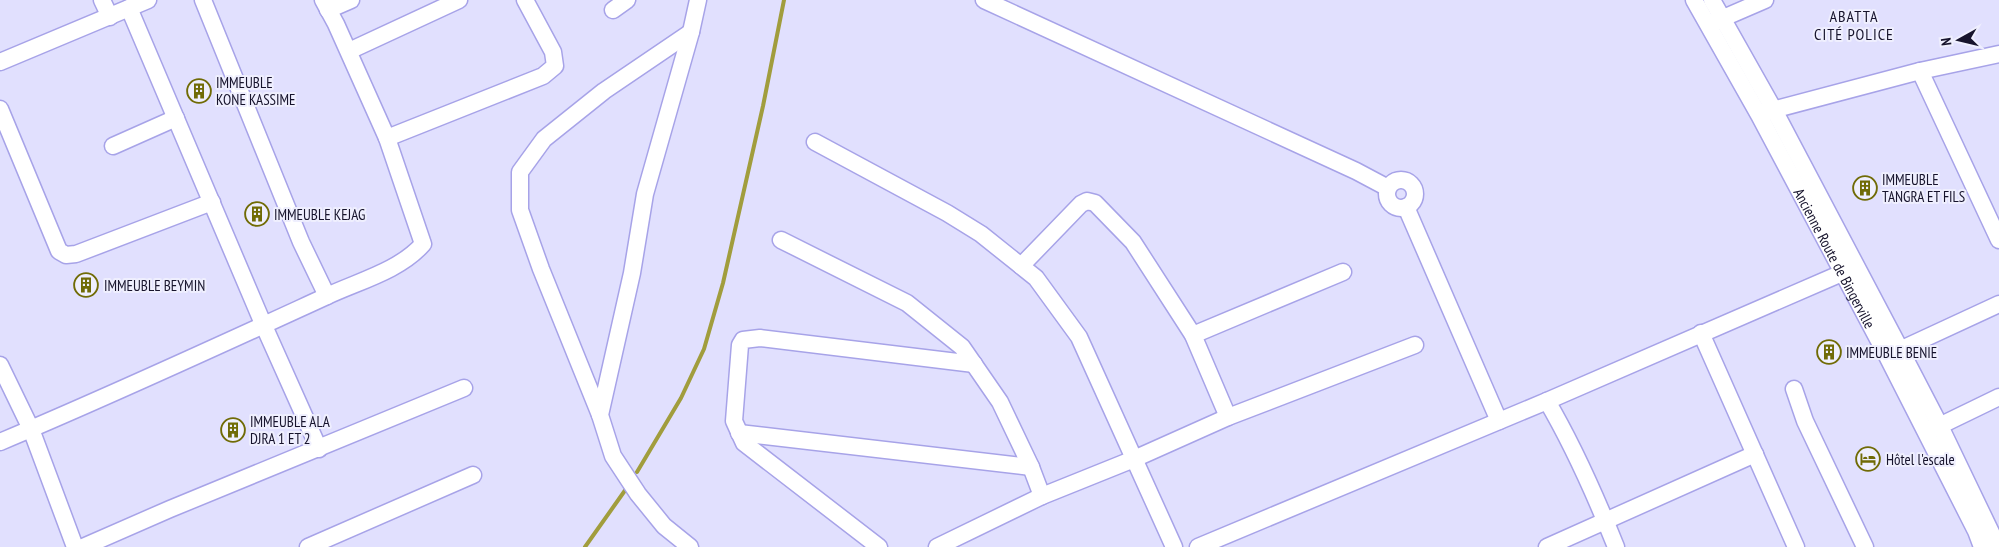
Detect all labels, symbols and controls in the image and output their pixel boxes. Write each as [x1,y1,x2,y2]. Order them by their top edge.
district label: ABATTA CITÉ POLICE [1814,6,1894,44]
north arrow [1934,15,1984,65]
text: N [1937,37,1956,47]
place label: IMMEUBLE KONE KASSIME [216,73,295,109]
building icon: IMMEUBLE KONE KASSIME [186,78,212,104]
place label: IMMEUBLE TANGRA ET FILS [1882,170,1965,206]
building icon: IMMEUBLE TANGRA ET FILS [1852,175,1878,201]
street label: Ancienne Route de Bingerville [1790,185,1880,331]
building icon: IMMEUBLE KEJAG [244,201,270,227]
place label: IMMEUBLE KEJAG [274,205,365,224]
building icon: IMMEUBLE BEYMIN [73,272,99,298]
place label: IMMEUBLE BEYMIN [104,276,205,295]
building icon: IMMEUBLE BENIE [1816,339,1842,365]
place label: IMMEUBLE BENIE [1846,343,1937,362]
place label: IMMEUBLE ALA DJRA 1 ET 2 [250,412,331,448]
building icon: IMMEUBLE ALA DJRA 1 ET 2 [220,417,246,443]
hotel icon: Hôtel l'escale [1855,446,1881,472]
place label: Hôtel l'escale [1886,450,1955,469]

